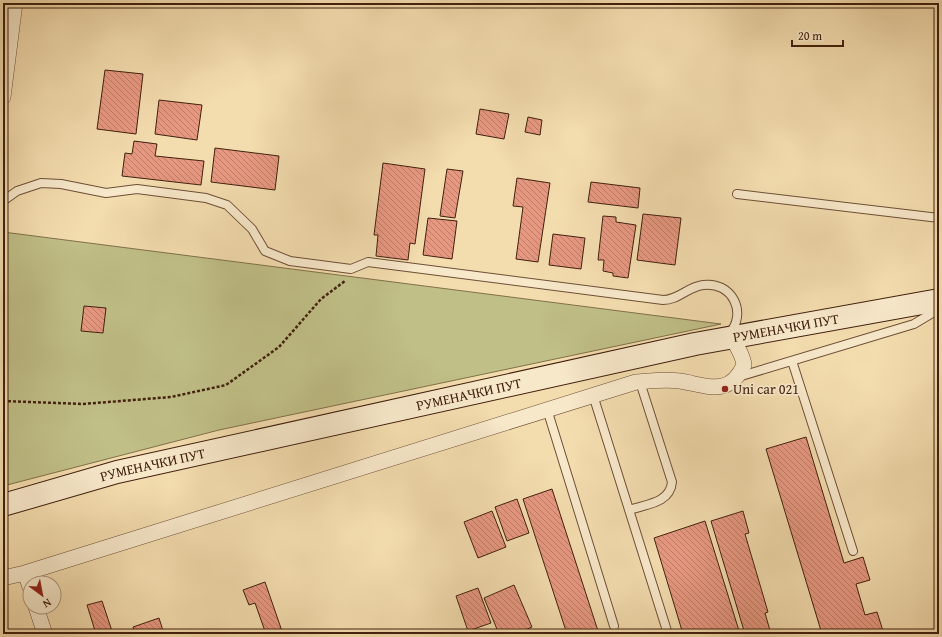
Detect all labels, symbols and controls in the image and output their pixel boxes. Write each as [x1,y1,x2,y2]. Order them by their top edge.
scale bar [792,22,843,48]
text: 20 m [798,27,822,44]
street label: РУМЕНАЧКИ ПУТ [731,308,840,347]
street label: РУМЕНАЧКИ ПУТ [414,373,523,415]
place label: Uni car 021 [733,379,799,399]
marker: Uni car 021 [720,384,730,394]
street label: РУМЕНАЧКИ ПУТ [98,443,207,486]
north arrow [22,575,62,615]
text: N [39,595,55,613]

